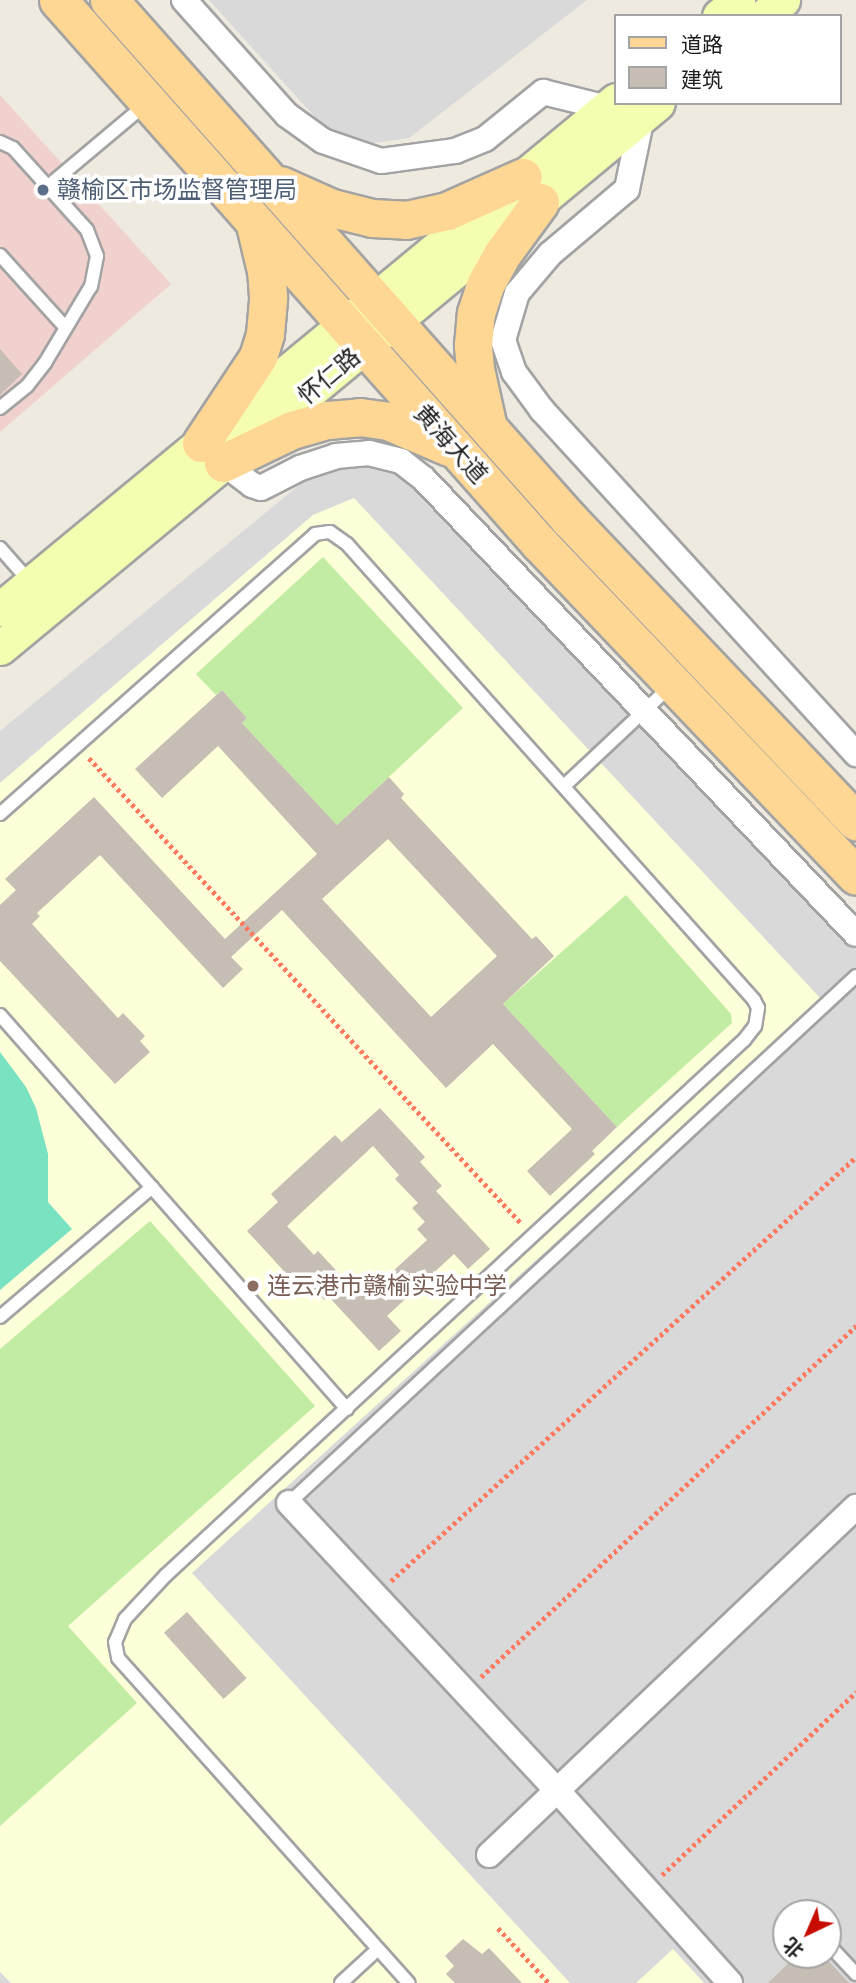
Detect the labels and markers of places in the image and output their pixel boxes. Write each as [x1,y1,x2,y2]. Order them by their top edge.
place label: 赣榆区市场监督管理局 [57,176,297,204]
marker: 赣榆区市场监督管理局 [35,182,51,198]
place label: 连云港市赣榆实验中学 [267,1272,507,1300]
marker: 连云港市赣榆实验中学 [245,1278,261,1294]

